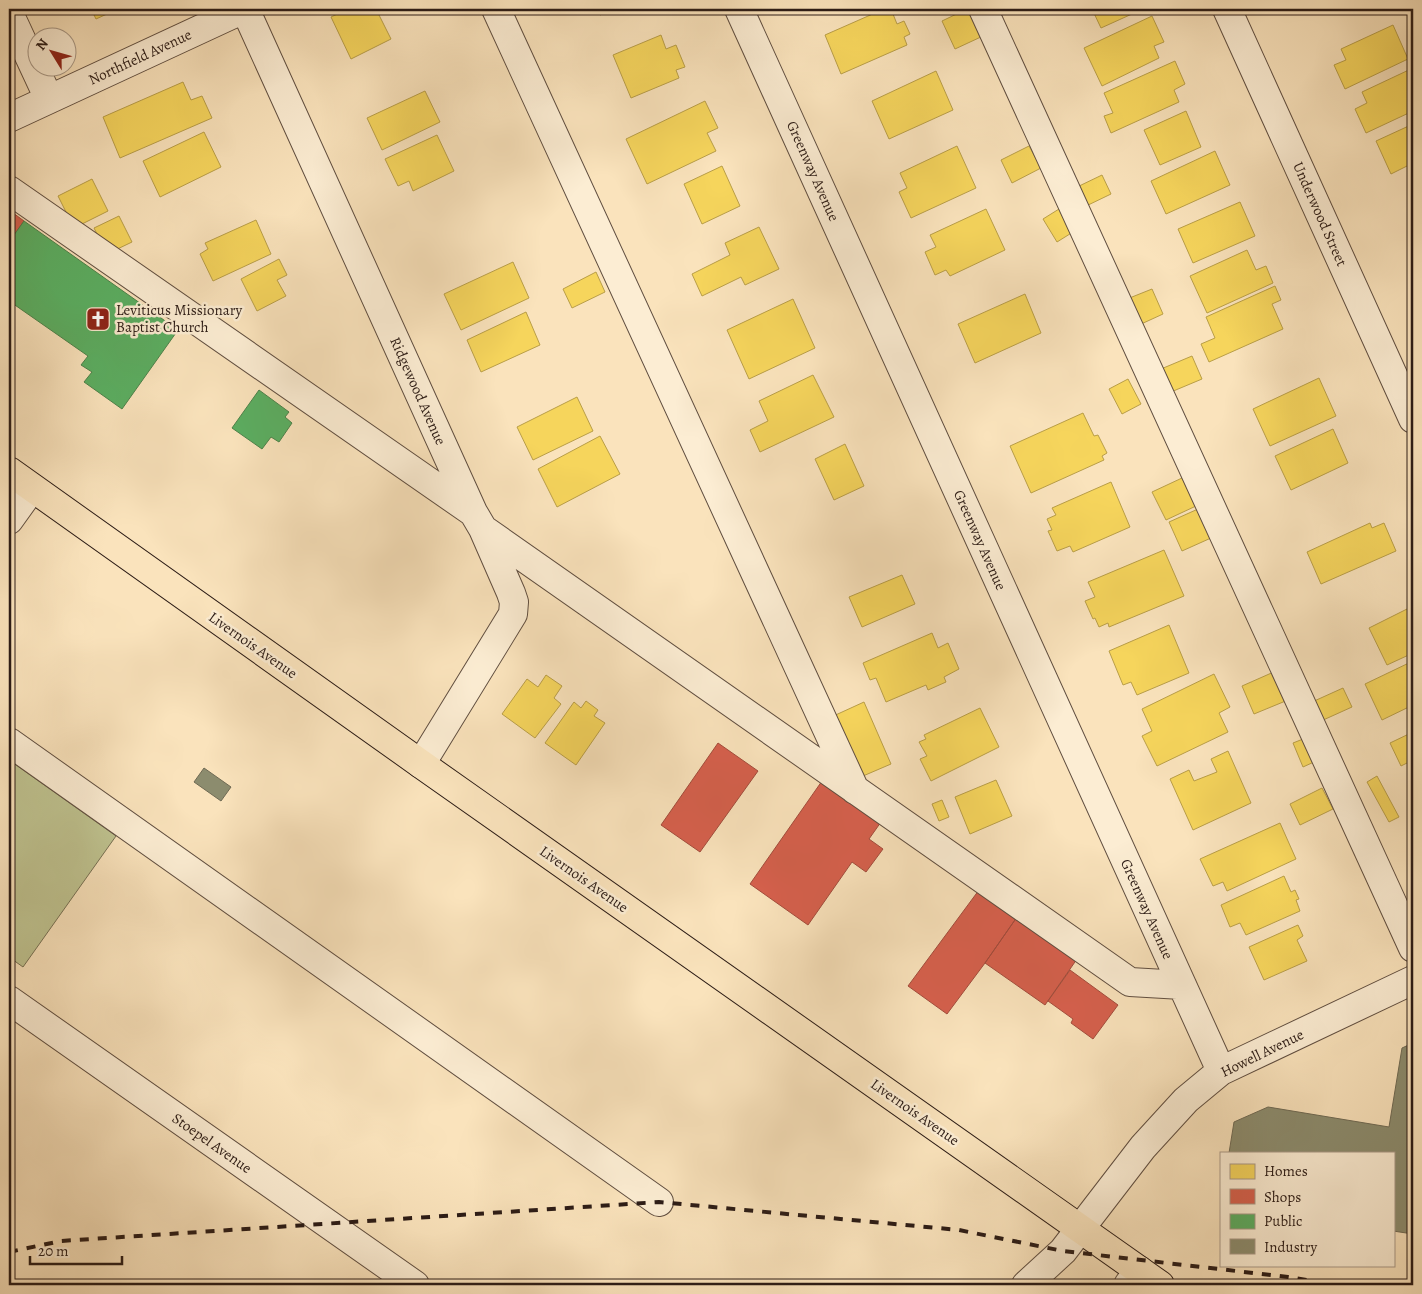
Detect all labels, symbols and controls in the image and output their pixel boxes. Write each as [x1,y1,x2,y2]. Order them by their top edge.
street label: Northfield Avenue [85,24,195,90]
north arrow [28,28,78,78]
text: N [31,35,53,54]
street label: Greenway Avenue [782,118,844,225]
street label: Underwood Street [1288,159,1352,269]
place label: Leviticus Missionary Baptist Church [116,300,243,337]
church icon: Leviticus Missionary Baptist Church [85,306,111,332]
street label: Ridgewood Avenue [385,334,451,449]
street label: Greenway Avenue [949,487,1011,594]
street label: Livernois Avenue [205,607,302,683]
street label: Livernois Avenue [536,841,633,917]
street label: Greenway Avenue [1116,856,1178,963]
street label: Howell Avenue [1217,1024,1307,1082]
street label: Livernois Avenue [867,1074,964,1150]
street label: Stoepel Avenue [168,1108,256,1178]
legend [1220,1152,1394,1266]
text: Homes [1264,1161,1308,1181]
text: Shops [1264,1187,1301,1207]
text: Public [1264,1211,1302,1231]
scale bar [30,1234,122,1266]
text: Industry [1264,1237,1318,1257]
text: 20 m [38,1241,69,1261]

